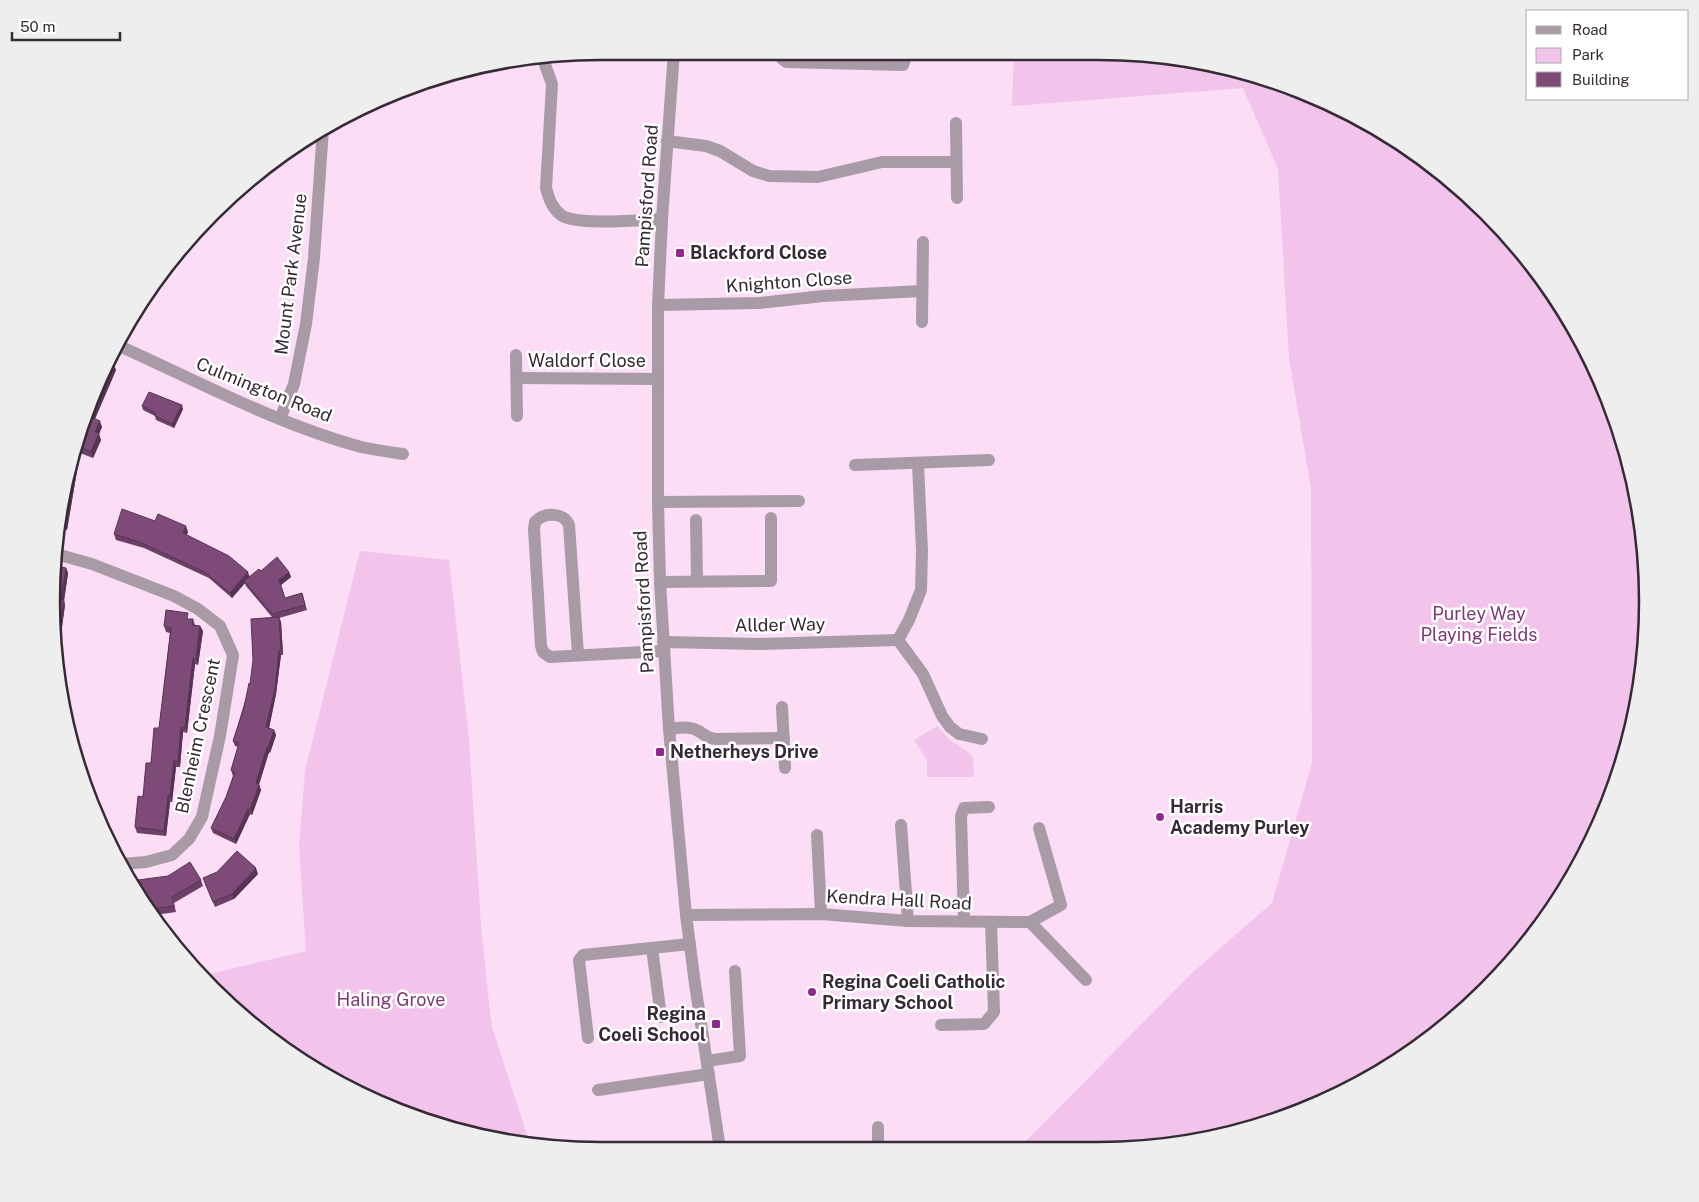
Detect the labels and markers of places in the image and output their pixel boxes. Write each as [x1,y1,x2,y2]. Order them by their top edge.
place label: Blackford Close [690,242,827,263]
marker: Blackford Close [674,247,686,259]
place label: Netherheys Drive [670,741,819,762]
marker: Netherheys Drive [654,746,666,758]
place label: Harris Academy Purley [1170,796,1310,838]
marker: Harris Academy Purley [1154,811,1166,823]
place label: Regina Coeli Catholic Primary School [822,971,1006,1013]
marker: Regina Coeli Catholic Primary School [806,986,818,998]
place label: Regina Coeli School [598,1003,706,1045]
marker: Regina Coeli School [710,1018,722,1030]

